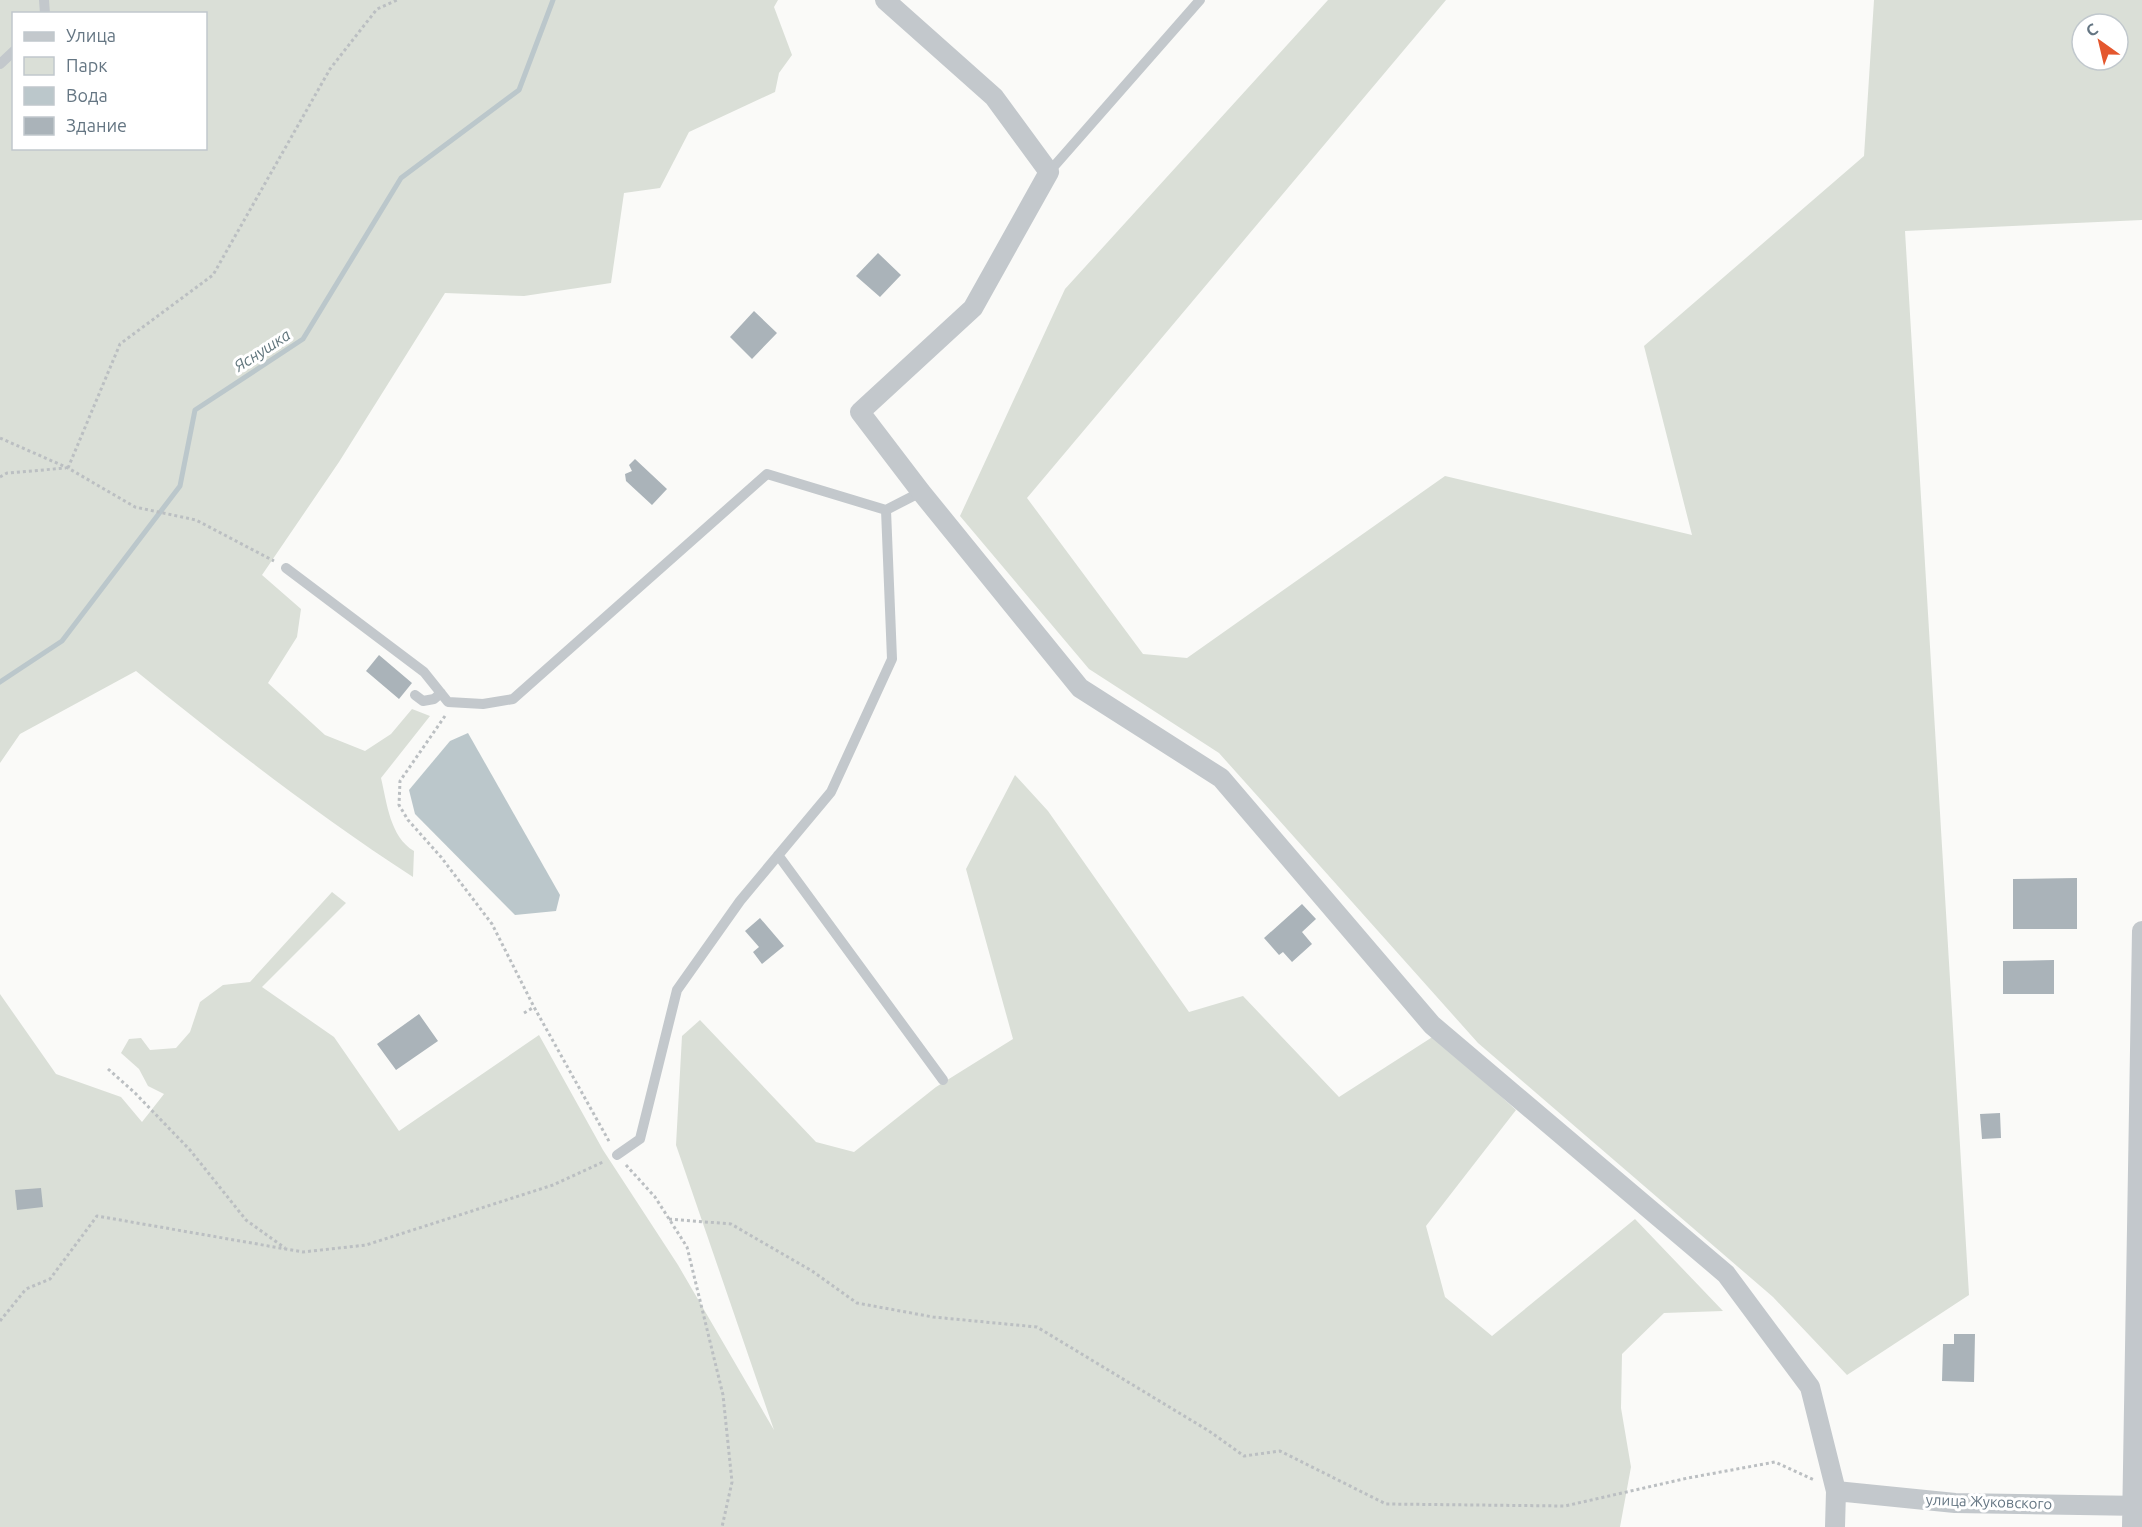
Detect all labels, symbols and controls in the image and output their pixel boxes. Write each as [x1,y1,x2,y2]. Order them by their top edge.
legend [12,12,207,150]
north arrow [2070,12,2130,72]
text: С [2082,19,2101,40]
text: Улица [66,25,116,45]
text: Парк [66,55,107,75]
text: Вода [66,85,108,105]
text: Здание [66,115,127,135]
water label: Яснушка [230,325,294,375]
street label: улица Жуковского [1925,1491,2053,1512]

